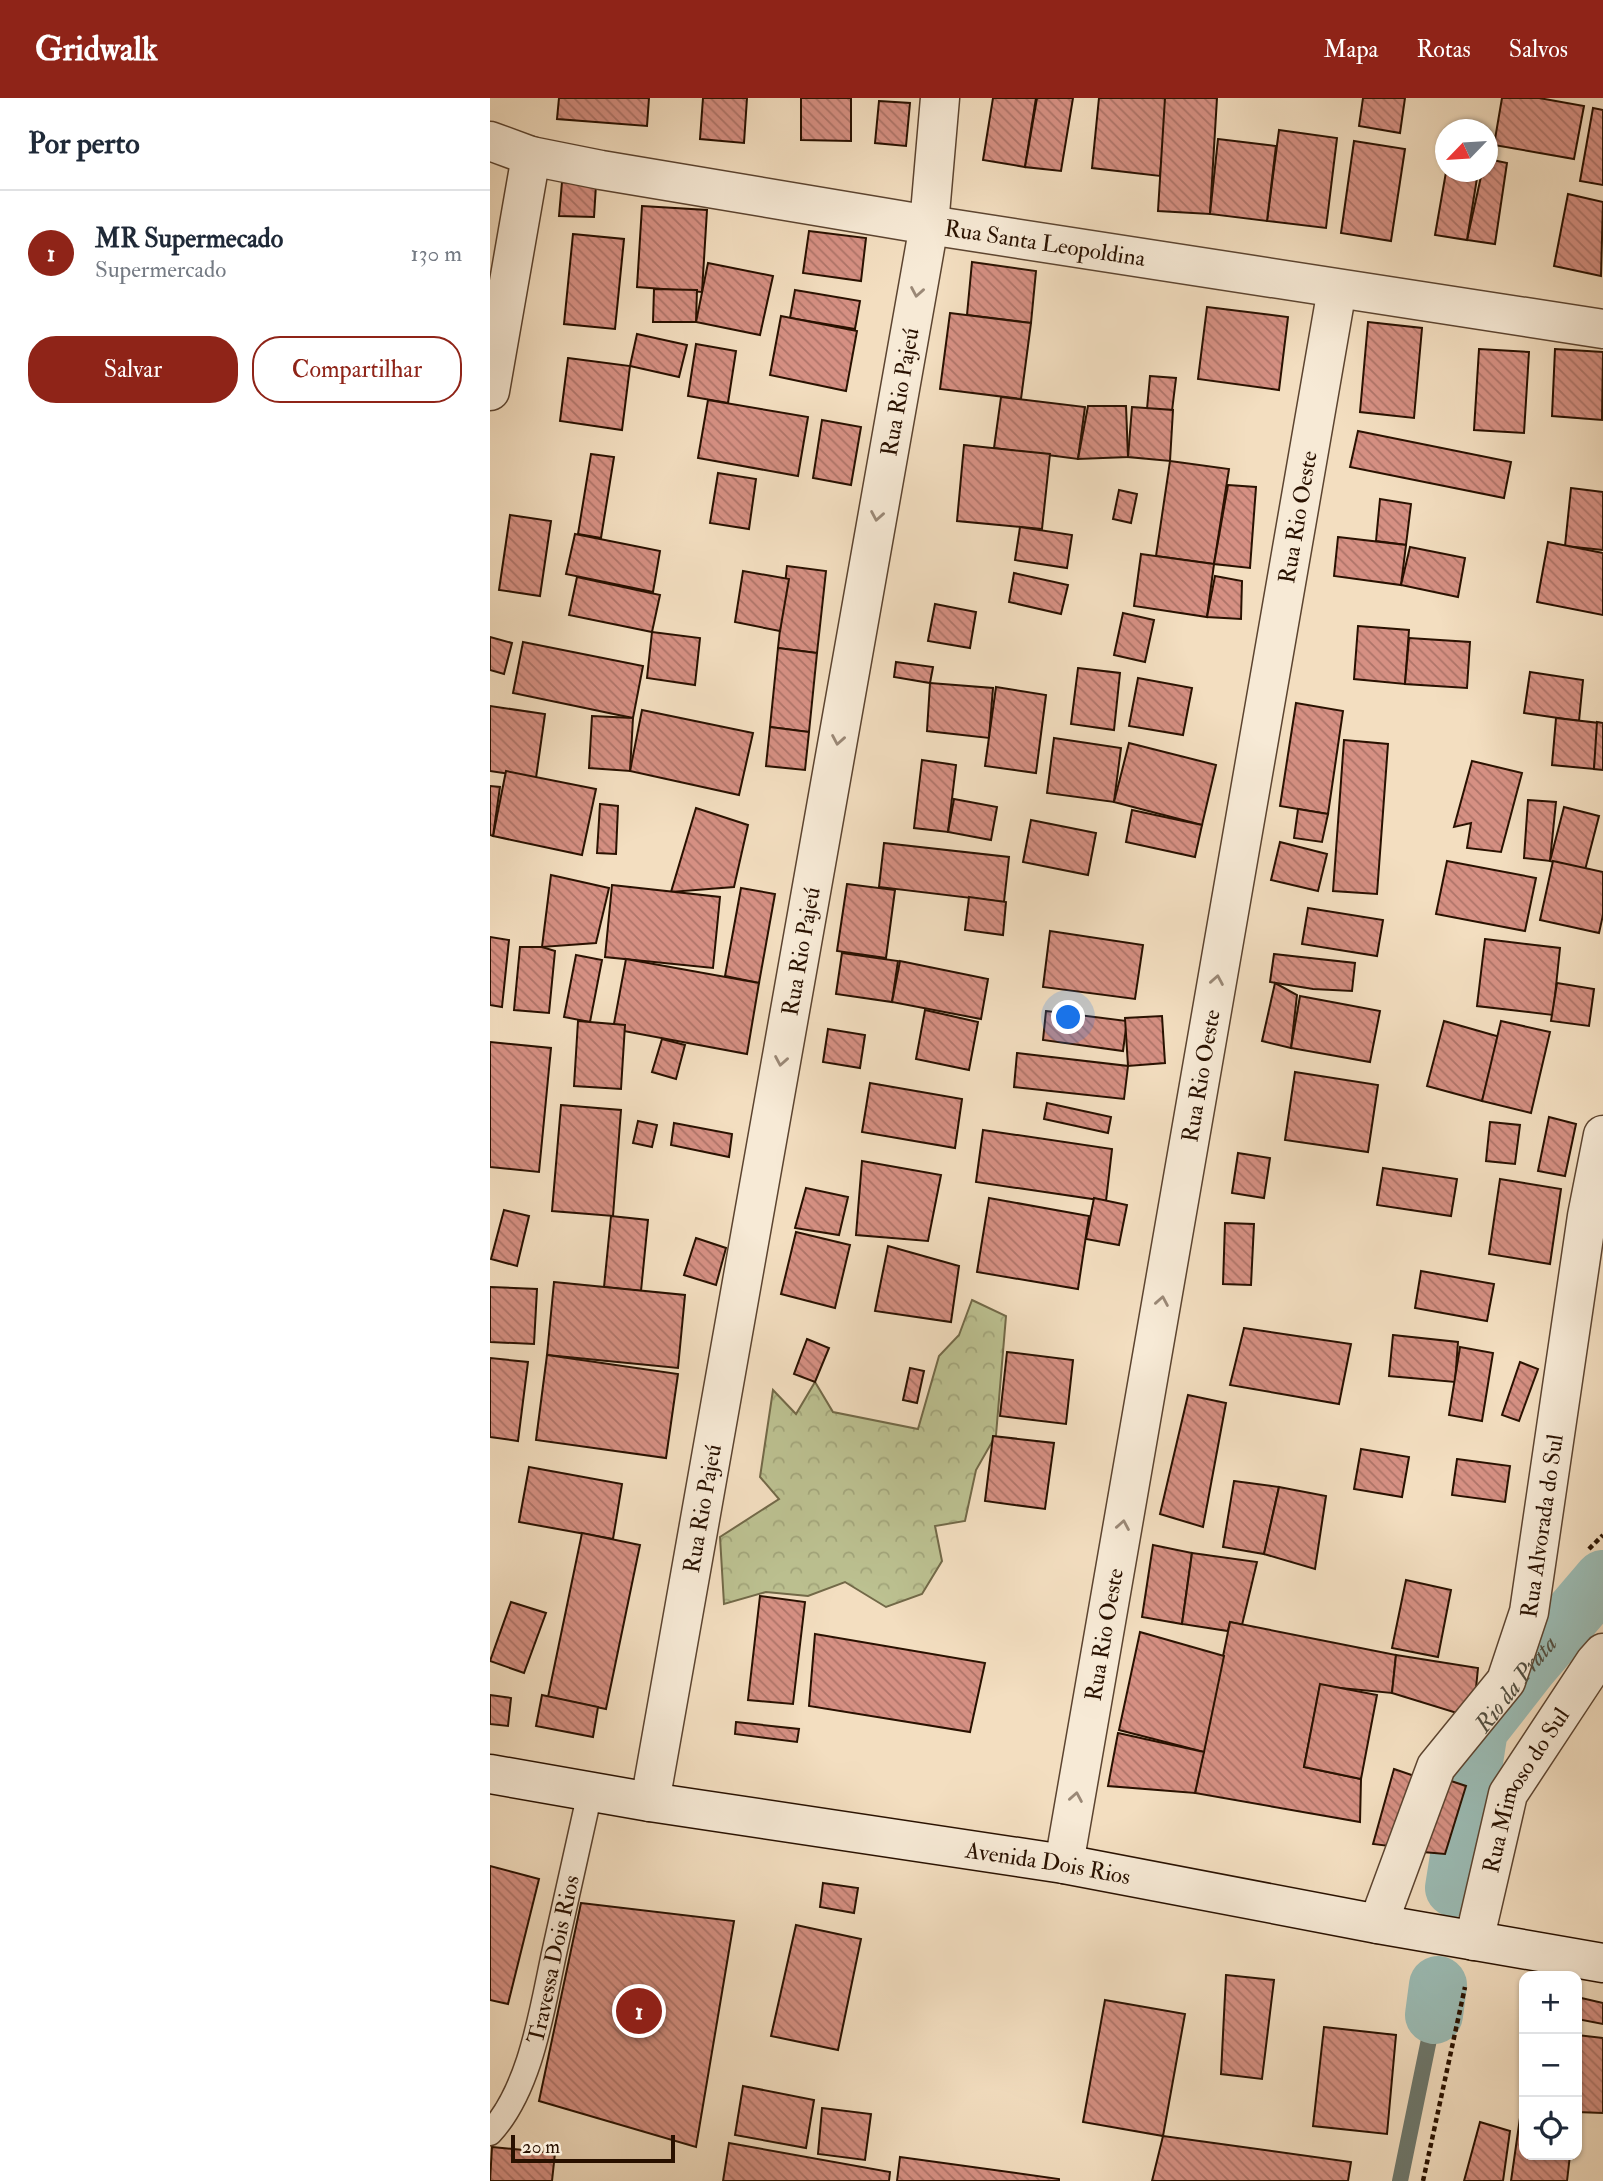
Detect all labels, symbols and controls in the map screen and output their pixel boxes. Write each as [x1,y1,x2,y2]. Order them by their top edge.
text: Gridwalk [35,29,158,70]
text: Mapa [1323,34,1378,65]
text: Rotas [1416,34,1471,65]
text: Salvos [1509,34,1568,65]
north arrow [1435,119,1498,182]
text: Por perto [28,125,140,162]
street label: Rua Santa Leopoldina [943,214,1148,273]
text: MR Supermecado [95,223,283,255]
text: 1 [47,239,55,268]
text: 130 m [410,239,462,268]
text: Supermercado [95,255,226,284]
one-way arrow [910,286,925,298]
street label: Rua Rio Pajeú [874,325,926,459]
button: Salvar [28,336,238,403]
button: Compartilhar [252,336,462,403]
street label: Rua Rio Oeste [1272,448,1324,586]
one-way arrow [871,510,886,522]
one-way arrow [831,734,846,746]
street label: Rua Rio Pajeú [775,885,827,1018]
one-way arrow [1209,974,1224,986]
your location [1051,1000,1085,1034]
street label: Rua Rio Oeste [1175,1007,1227,1144]
one-way arrow [774,1055,789,1067]
one-way arrow [1154,1295,1169,1307]
street label: Rua Alvorada do Sul [1514,1432,1570,1620]
street label: Rua Rio Pajeú [677,1442,728,1575]
one-way arrow [1115,1519,1130,1531]
street label: Rua Rio Oeste [1079,1566,1130,1703]
water label: Rio da Prata [1467,1629,1564,1740]
street label: Rua Mimoso do Sul [1476,1702,1576,1876]
one-way arrow [1068,1791,1083,1803]
street label: Avenida Dois Rios [962,1835,1133,1891]
street label: Travessa Dois Rios [521,1872,586,2047]
map controls [1519,1971,1582,2160]
button: + [1519,1971,1582,2034]
pin: 1 [616,1985,662,2037]
button: − [1519,2034,1582,2097]
button: locate [1519,2097,1582,2160]
scale bar [511,2132,676,2164]
text: 20 m [522,2135,560,2159]

